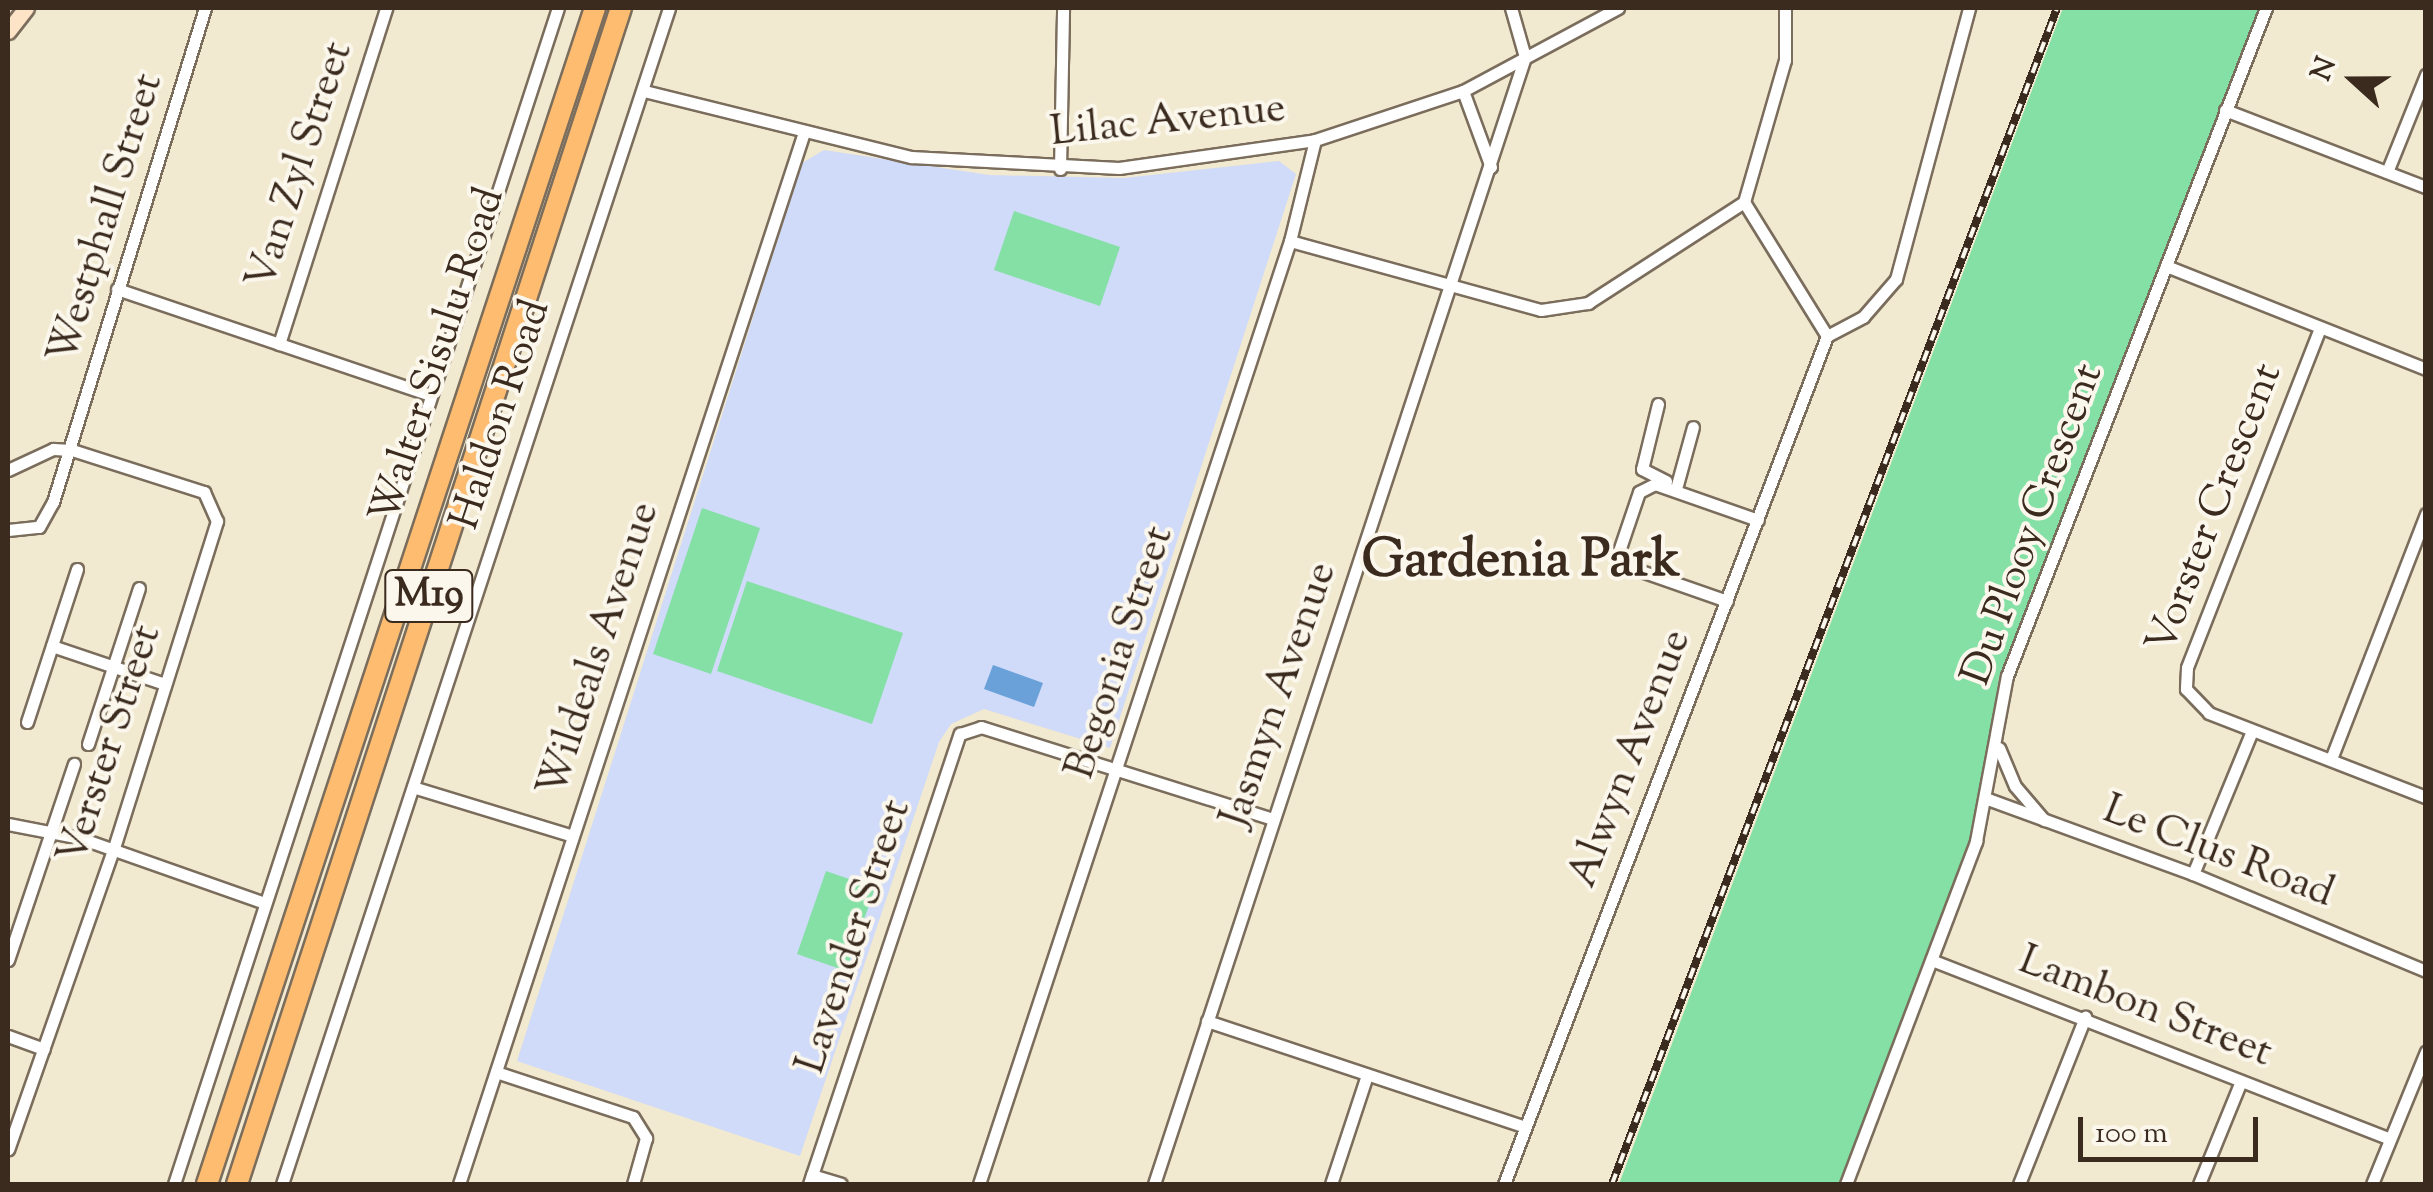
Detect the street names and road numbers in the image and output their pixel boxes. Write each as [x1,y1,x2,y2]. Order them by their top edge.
street label: Van Zyl Street [237,36,365,296]
street label: Westphall Street [39,68,175,370]
street label: Lilac Avenue [1048,85,1288,159]
street label: Walter Sisulu Road [361,182,517,530]
street label: Haldon Road [441,294,563,536]
street label: Du Plooy Crescent [1952,357,2116,693]
street label: Vorster Crescent [2138,357,2294,661]
street label: Wildeals Avenue [529,496,671,804]
street label: Begonia Street [1056,520,1186,786]
street label: Jasmyn Avenue [1211,556,1349,834]
road number: M19 [384,561,474,631]
street label: Verster Street [49,619,173,871]
street label: Alwyn Avenue [1559,623,1703,895]
street label: Le Clus Road [2095,786,2341,920]
street label: Lavender Street [787,794,923,1080]
street label: Lambon Street [2011,937,2279,1079]

